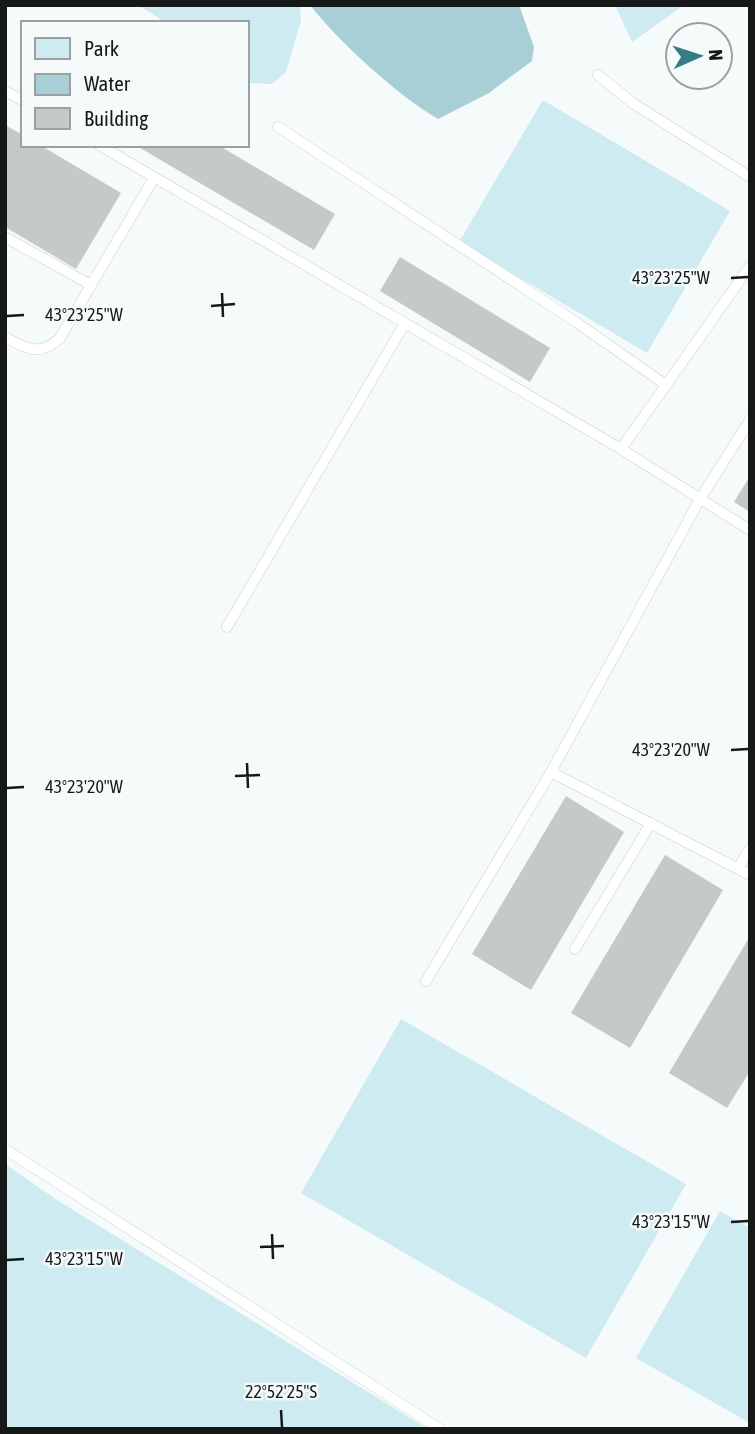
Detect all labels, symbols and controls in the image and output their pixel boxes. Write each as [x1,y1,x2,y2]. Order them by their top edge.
legend [21,21,248,147]
north arrow [664,21,734,91]
text: Park [84,36,119,60]
text: N [705,49,727,61]
text: Water [84,71,131,95]
text: Building [84,106,148,130]
text: 43°23'25"W [632,267,710,288]
text: 43°23'25"W [45,304,123,325]
text: 43°23'20"W [632,739,710,760]
text: 43°23'20"W [45,776,123,797]
text: 43°23'15"W [632,1211,710,1232]
text: 43°23'15"W [45,1248,123,1269]
text: 22°52'25"S [245,1381,317,1402]

